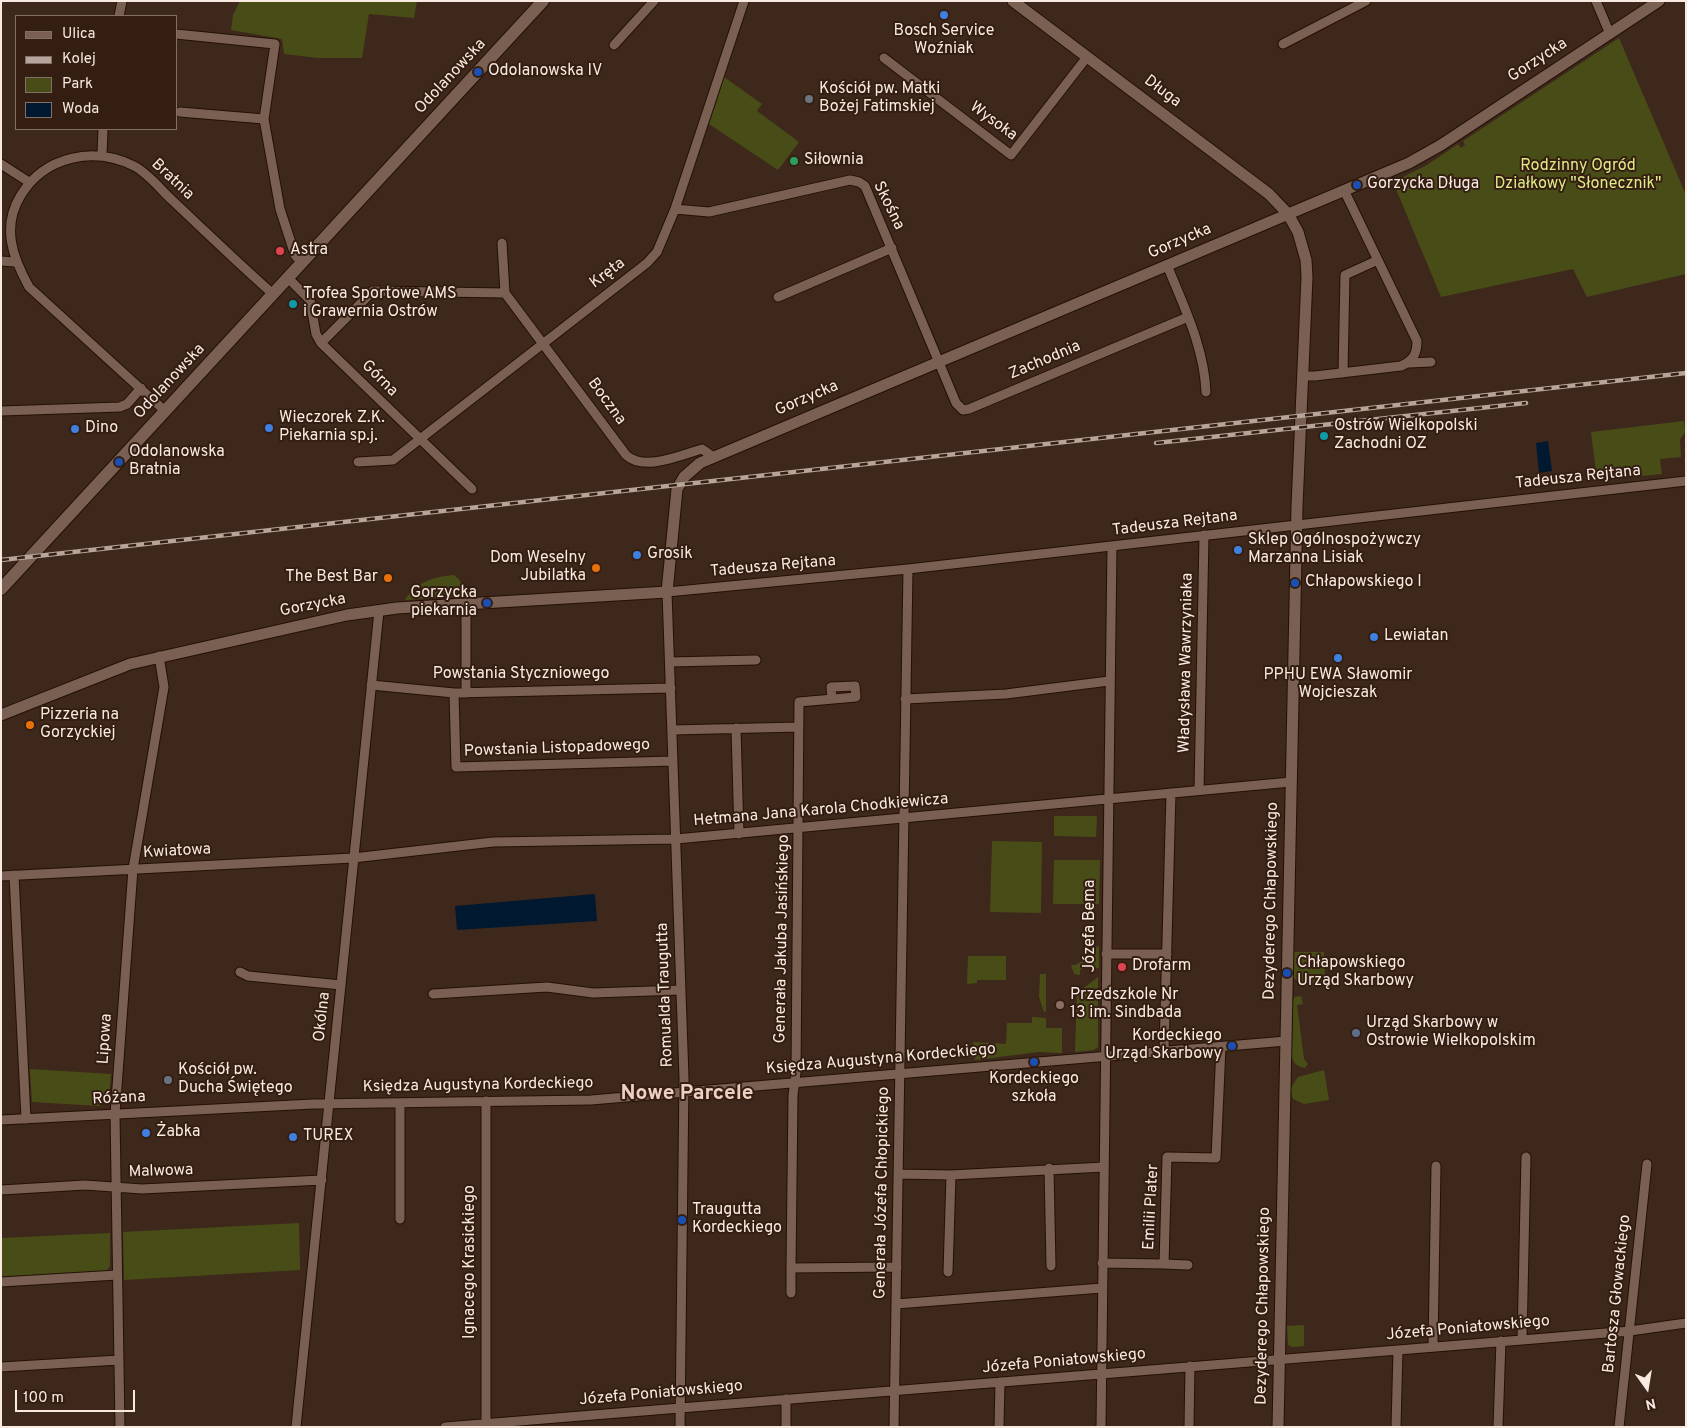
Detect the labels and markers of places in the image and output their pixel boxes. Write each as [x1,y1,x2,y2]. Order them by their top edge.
marker: Bosch Service Woźniak [938,9,950,21]
place label: Bosch Service Woźniak [894,22,994,60]
place label: Odolanowska IV [488,62,602,82]
marker: Odolanowska IV [472,66,484,78]
place label: Kościół pw. Matki Bożej Fatimskiej [819,80,940,118]
marker: Kościół pw. Matki Bożej Fatimskiej [803,93,815,105]
place label: Siłownia [804,151,864,171]
marker: Siłownia [788,155,800,167]
place label: Gorzycka Długa [1367,175,1479,195]
marker: Gorzycka Długa [1351,179,1363,191]
place label: Astra [290,241,328,261]
marker: Astra [274,245,286,257]
place label: Trofea Sportowe AMS i Grawernia Ostrów [303,285,457,323]
marker: Trofea Sportowe AMS i Grawernia Ostrów [287,298,299,310]
place label: Wieczorek Z.K. Piekarnia sp.j. [279,409,385,447]
place label: Ostrów Wielkopolski Zachodni OZ [1334,417,1478,455]
place label: Dino [85,419,118,439]
marker: Wieczorek Z.K. Piekarnia sp.j. [263,422,275,434]
marker: Dino [69,423,81,435]
marker: Ostrów Wielkopolski Zachodni OZ [1318,430,1330,442]
place label: Odolanowska Bratnia [129,443,225,481]
marker: Odolanowska Bratnia [113,456,125,468]
place label: Sklep Ogólnospożywczy Marzanna Lisiak [1248,531,1421,569]
marker: Sklep Ogólnospożywczy Marzanna Lisiak [1232,544,1244,556]
place label: Grosik [647,545,693,565]
place label: Dom Weselny Jubilatka [490,549,586,587]
marker: Grosik [631,549,643,561]
marker: Dom Weselny Jubilatka [590,562,602,574]
place label: The Best Bar [285,568,378,588]
marker: The Best Bar [382,572,394,584]
place label: Chłapowskiego I [1305,573,1422,593]
marker: Chłapowskiego I [1289,577,1301,589]
place label: Gorzycka piekarnia [410,584,477,622]
marker: Gorzycka piekarnia [481,597,493,609]
place label: Lewiatan [1384,627,1449,647]
marker: Lewiatan [1368,631,1380,643]
marker: PPHU EWA Sławomir Wojcieszak [1332,652,1344,664]
place label: PPHU EWA Sławomir Wojcieszak [1264,666,1412,704]
place label: Pizzeria na Gorzyckiej [40,706,119,744]
marker: Pizzeria na Gorzyckiej [24,719,36,731]
place label: Chłapowskiego Urząd Skarbowy [1297,954,1414,992]
place label: Drofarm [1132,957,1191,977]
marker: Drofarm [1116,961,1128,973]
marker: Chłapowskiego Urząd Skarbowy [1281,967,1293,979]
place label: Przedszkole Nr 13 im. Sindbada [1070,986,1182,1024]
marker: Przedszkole Nr 13 im. Sindbada [1054,999,1066,1011]
place label: Urząd Skarbowy w Ostrowie Wielkopolskim [1366,1014,1536,1052]
place label: Kordeckiego Urząd Skarbowy [1105,1027,1222,1065]
marker: Urząd Skarbowy w Ostrowie Wielkopolskim [1350,1027,1362,1039]
marker: Kordeckiego Urząd Skarbowy [1226,1040,1238,1052]
marker: Kordeckiego szkoła [1028,1056,1040,1068]
place label: Kościół pw. Ducha Świętego [178,1061,293,1099]
place label: Kordeckiego szkoła [989,1070,1079,1108]
marker: Kościół pw. Ducha Świętego [162,1074,174,1086]
place label: Żabka [156,1123,200,1143]
marker: Żabka [140,1127,152,1139]
place label: TUREX [303,1127,353,1147]
marker: TUREX [287,1131,299,1143]
place label: Traugutta Kordeckiego [692,1201,782,1239]
marker: Traugutta Kordeckiego [676,1214,688,1226]

